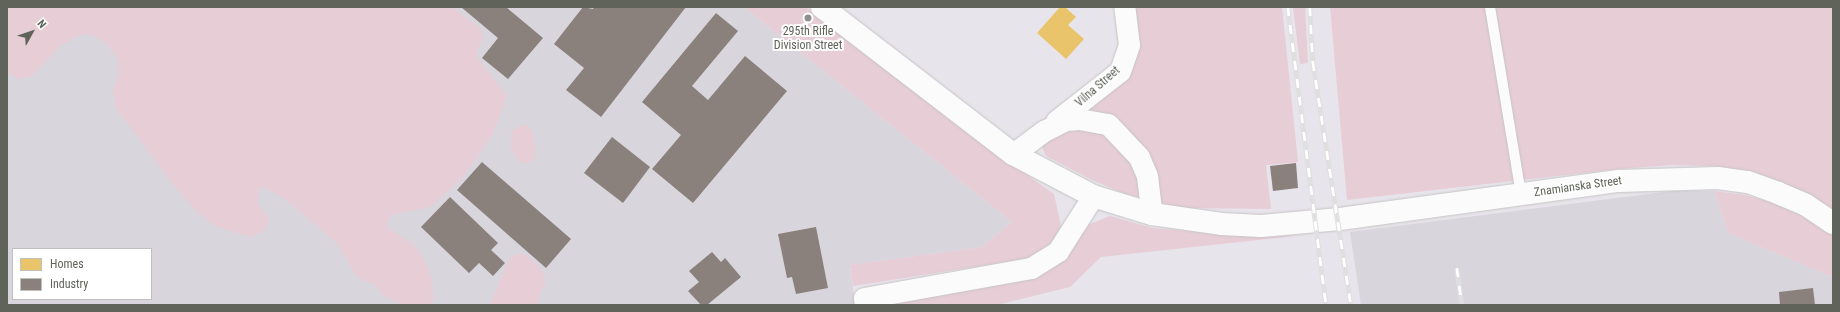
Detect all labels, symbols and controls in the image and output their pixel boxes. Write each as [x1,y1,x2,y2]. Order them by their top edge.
north arrow [12,12,52,52]
marker: 295th Rifle Division Street [803,13,813,23]
text: N [34,17,49,31]
place label: 295th Rifle Division Street [774,25,842,53]
street label: Vilna Street [1073,64,1123,110]
street label: Znamianska Street [1533,174,1623,200]
legend [12,248,152,300]
text: Homes [50,257,84,271]
text: Industry [50,277,88,291]

